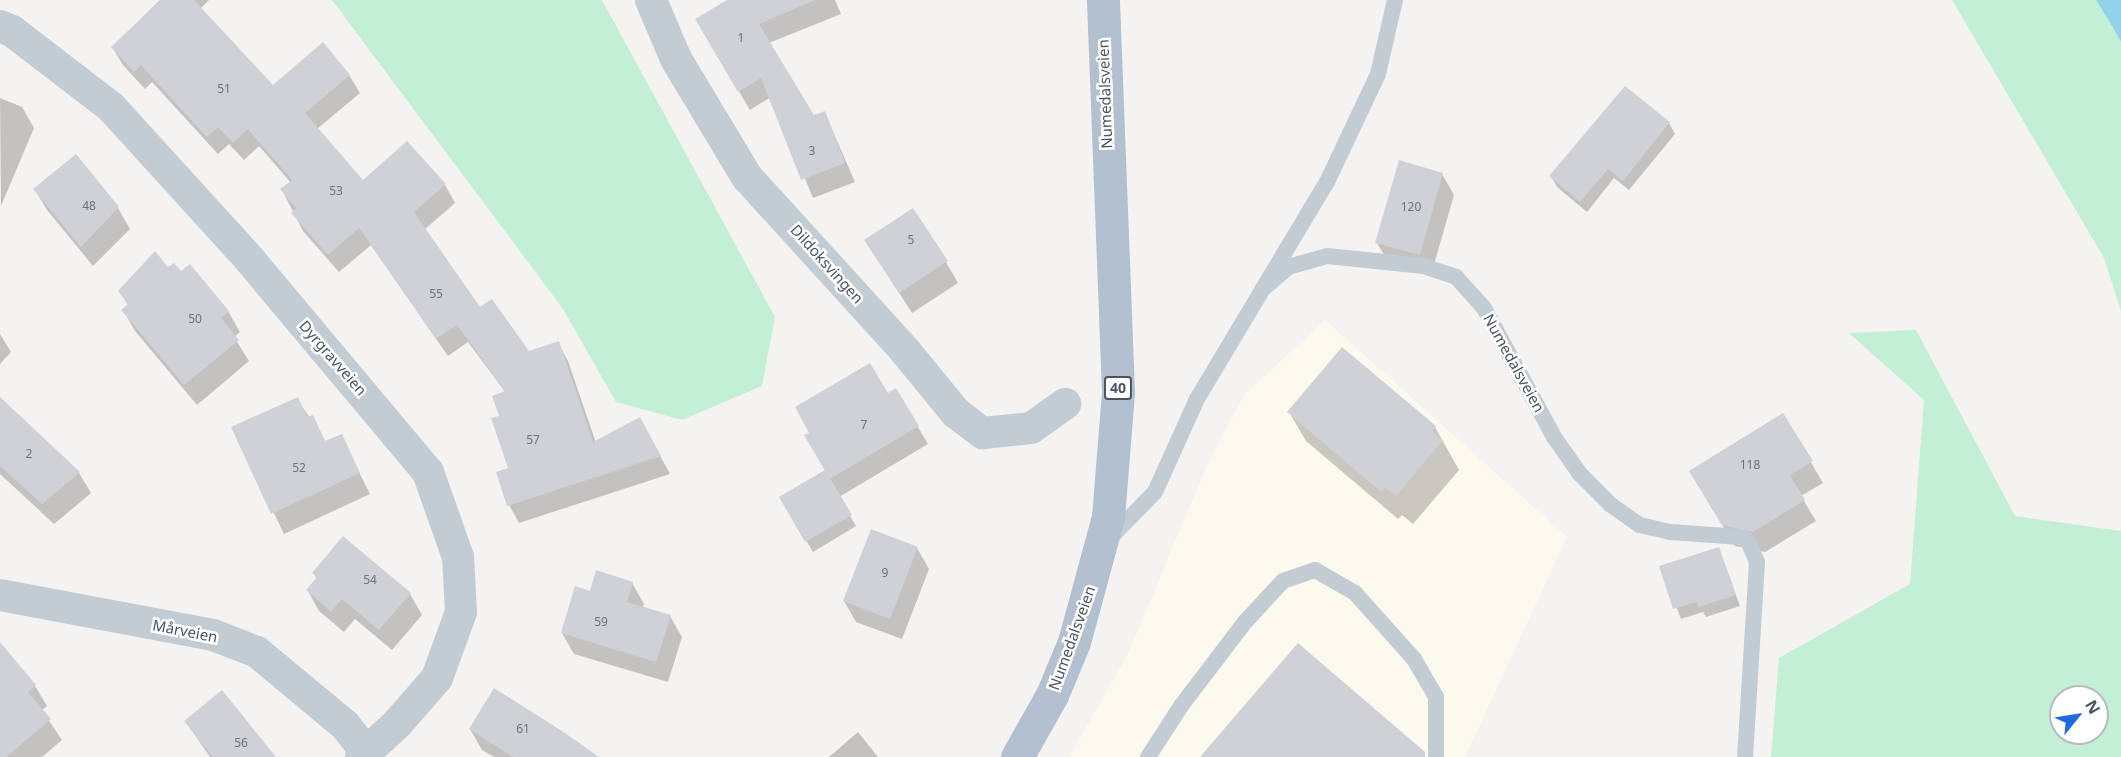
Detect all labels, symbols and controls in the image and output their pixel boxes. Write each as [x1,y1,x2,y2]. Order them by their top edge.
house number: 1 [738,31,744,45]
street label: Numedalsveien [1094,39,1116,149]
house number: 51 [217,82,231,96]
house number: 3 [809,144,815,158]
house number: 53 [329,184,343,198]
house number: 48 [82,199,96,213]
house number: 120 [1401,200,1421,214]
street label: Dildoksvingen [787,221,867,307]
house number: 5 [908,233,914,247]
house number: 55 [429,287,443,301]
street label: Numedalsveien [1480,311,1548,415]
house number: 50 [188,312,202,326]
street label: Dyrgravveien [296,317,370,399]
road number: 40 [1103,377,1133,399]
house number: 7 [861,418,867,432]
house number: 57 [526,433,540,447]
house number: 2 [26,447,32,461]
house number: 118 [1740,458,1760,472]
house number: 52 [292,461,306,475]
house number: 9 [882,566,888,580]
house number: 54 [363,573,377,587]
street label: Numedalsveien [1045,583,1099,693]
house number: 59 [594,615,608,629]
street label: Mårveien [151,616,219,646]
north arrow [2049,685,2109,745]
text: N [2080,696,2106,718]
house number: 61 [516,722,530,736]
house number: 56 [234,736,248,750]

